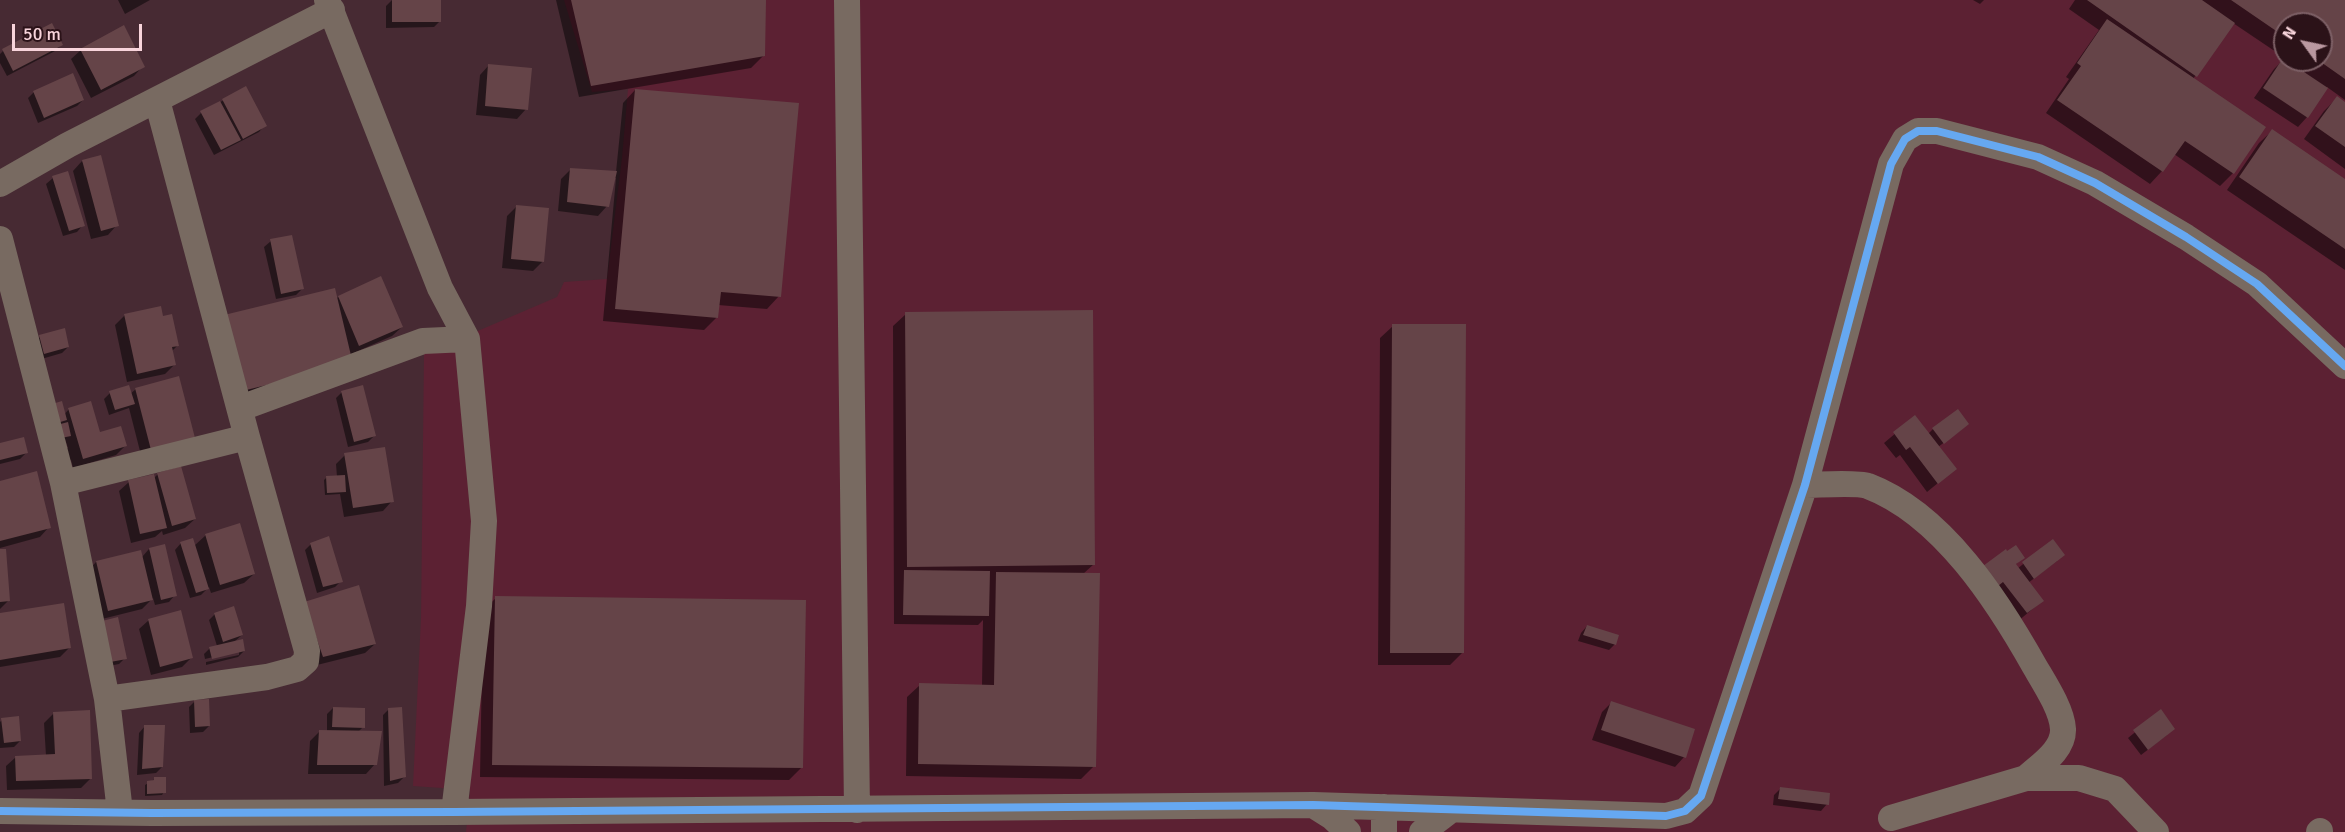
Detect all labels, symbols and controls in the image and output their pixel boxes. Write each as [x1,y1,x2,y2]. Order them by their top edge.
scale bar [15,12,146,50]
north arrow [2273,12,2333,72]
text: 50 m [23,23,61,45]
text: N [2278,23,2301,43]

